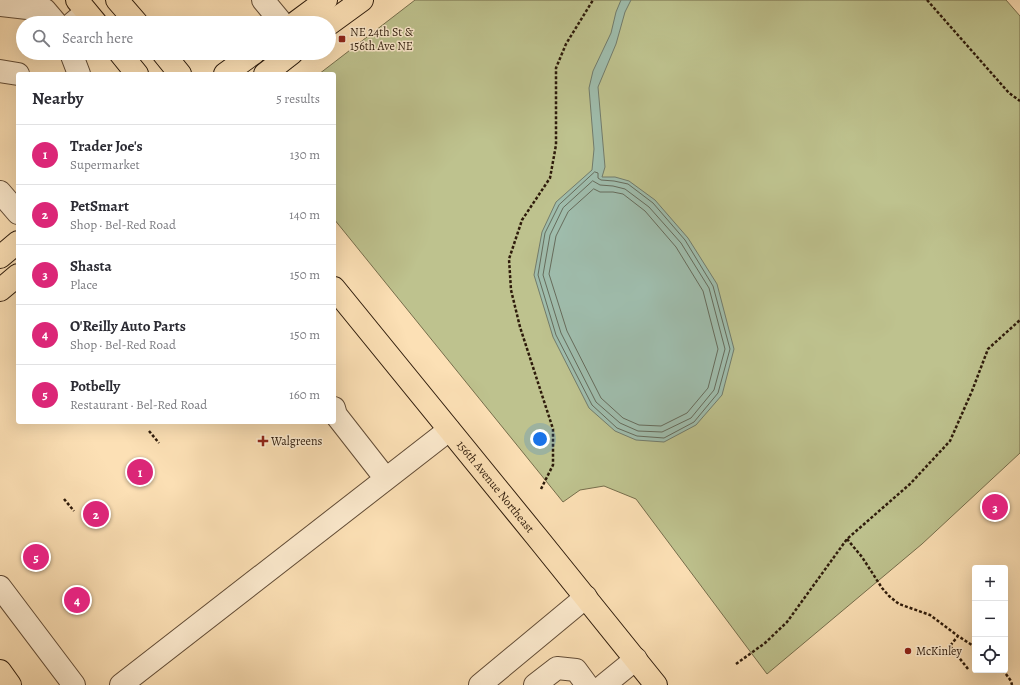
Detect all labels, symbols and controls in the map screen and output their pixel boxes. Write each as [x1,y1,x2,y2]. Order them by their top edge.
search box [16,16,336,60]
place label: NE 24th St & 156th Ave NE [350,24,414,54]
icon: search [30,27,52,49]
text: Search here [62,28,133,48]
marker: NE 24th St & 156th Ave NE [337,34,347,44]
text: Nearby [32,87,83,110]
text: 5 results [276,90,320,107]
text: Trader Joe's [70,136,143,156]
text: 1 [43,146,47,163]
text: 130 m [290,146,320,163]
text: Supermarket [70,156,140,173]
text: PetSmart [70,196,129,216]
text: 2 [42,206,48,223]
text: 140 m [289,206,320,223]
text: Shop · Bel-Red Road [70,216,176,233]
text: Shasta [70,256,112,276]
text: 3 [42,266,48,283]
text: 150 m [290,266,320,283]
text: Place [70,276,98,293]
text: O'Reilly Auto Parts [70,316,186,336]
text: 4 [42,326,48,343]
text: 150 m [290,326,320,343]
text: Shop · Bel-Red Road [70,336,176,353]
text: Potbelly [70,376,120,396]
text: 5 [42,386,48,403]
text: 160 m [289,386,320,403]
text: Restaurant · Bel-Red Road [70,396,207,413]
your location [530,429,550,449]
place label: Walgreens [270,433,323,449]
marker: Walgreens [258,436,268,446]
street label: 156th Avenue Northeast [453,437,538,536]
pin: 1 [127,457,153,487]
pin: 3 [982,492,1008,522]
pin: 2 [83,499,109,529]
pin: 5 [23,542,49,572]
map controls [972,565,1008,673]
button: + [972,565,1008,601]
pin: 4 [64,585,90,615]
button: − [972,601,1008,637]
button: locate [972,637,1008,673]
place label: McKinley [916,643,962,659]
marker: McKinley [903,646,913,656]

